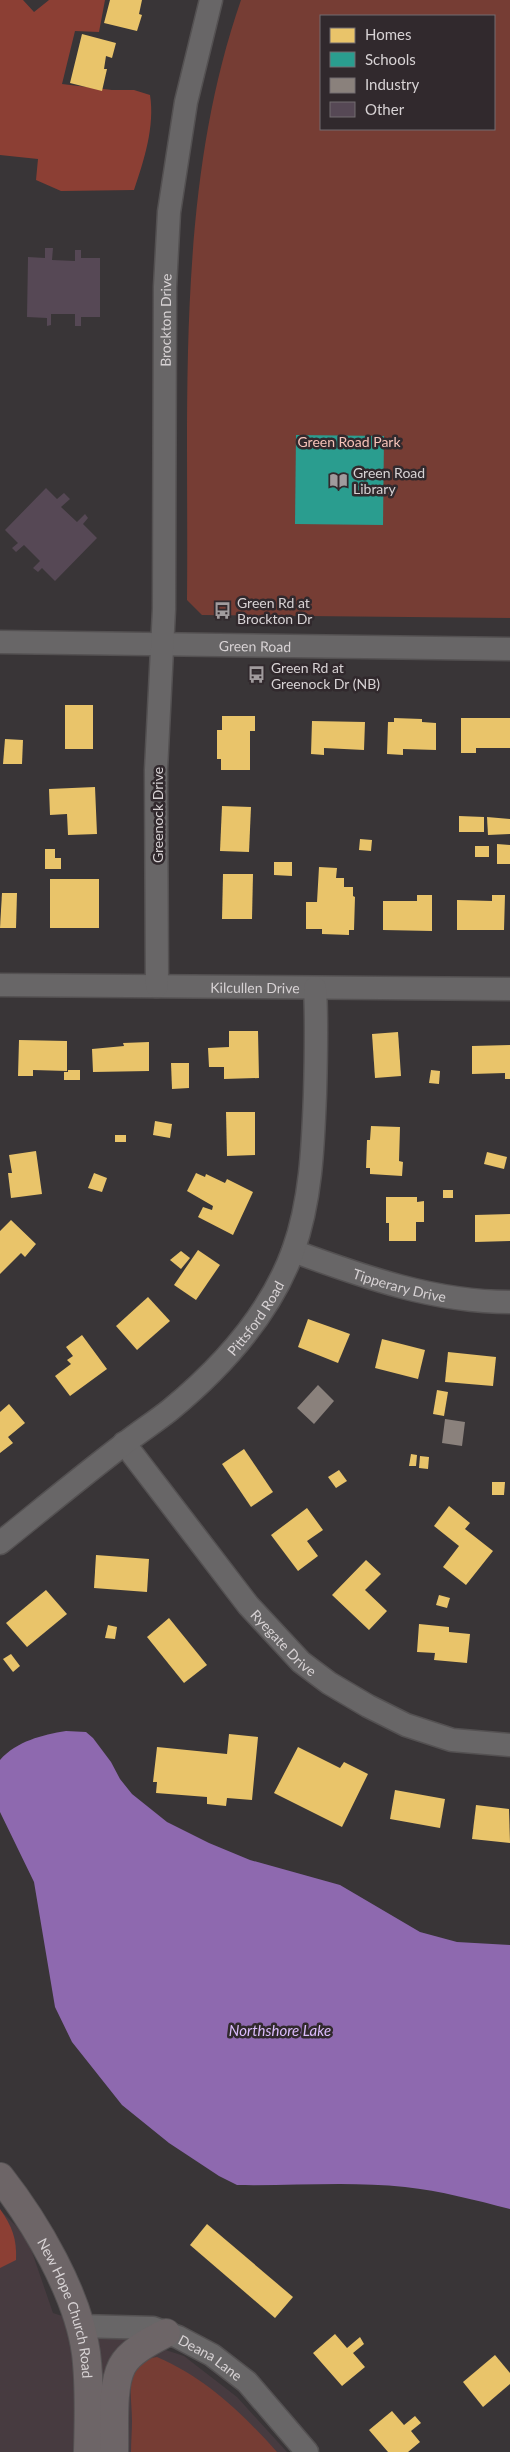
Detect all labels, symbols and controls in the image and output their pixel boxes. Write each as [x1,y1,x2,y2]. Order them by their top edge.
legend [320,15,495,130]
text: Homes [365,25,411,43]
text: Schools [365,50,416,68]
text: Industry [365,75,420,93]
text: Other [365,100,405,118]
street label: Brockton Drive [156,273,174,367]
park label: Green Road Park [297,433,401,450]
place label: Green Road Library [353,464,425,497]
library icon: Green Road Library [329,470,349,490]
place label: Green Rd at Brockton Dr [237,594,312,627]
bus stop icon: Green Rd at Brockton Dr [213,600,233,620]
street label: Green Road [219,637,291,654]
place label: Green Rd at Greenock Dr (NB) [271,659,380,692]
bus stop icon: Green Rd at Greenock Dr (NB) [247,665,267,685]
street label: Greenock Drive [149,767,166,863]
street label: Kilcullen Drive [210,978,300,996]
street label: Tipperary Drive [351,1264,447,1305]
street label: Pittsford Road [223,1278,287,1359]
street label: Ryegate Drive [248,1606,320,1679]
water label: Northshore Lake [229,2021,331,2039]
street label: New Hope Church Road [34,2235,97,2379]
street label: Deana Lane [176,2330,246,2384]

